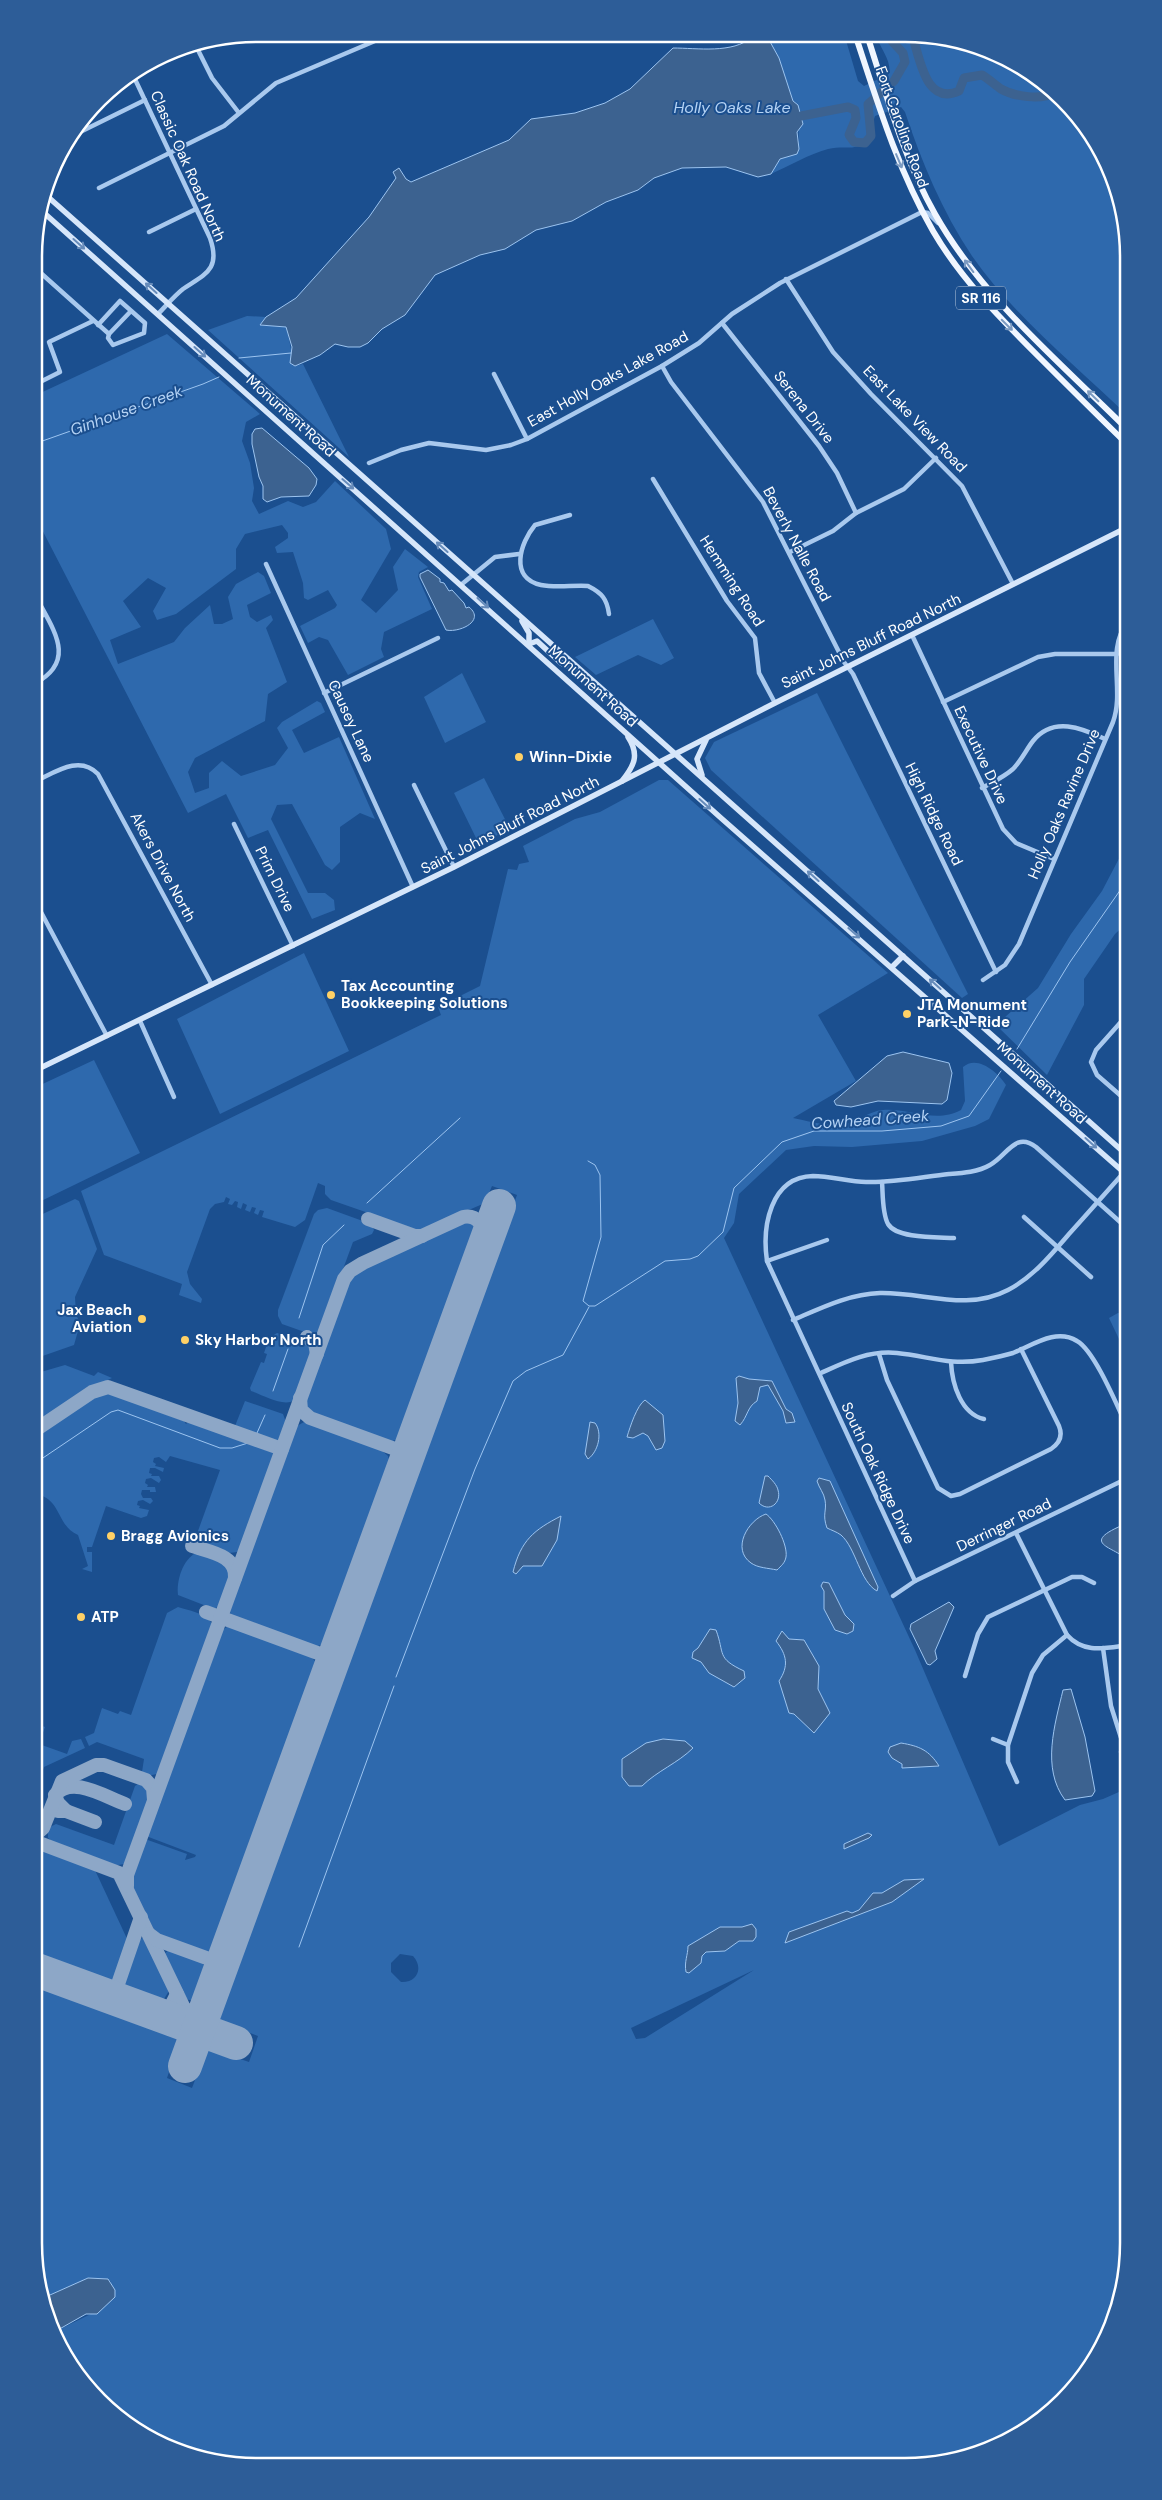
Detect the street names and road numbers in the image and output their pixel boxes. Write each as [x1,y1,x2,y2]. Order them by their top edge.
street label: Fort Caroline Road [871,63,933,191]
street label: Classic Oak Road North [146,87,230,245]
road number: SR 116 [956,286,1006,310]
street label: East Holly Oaks Lake Road [524,326,692,432]
street label: East Lake View Road [859,361,971,477]
street label: Serena Drive [769,366,839,448]
street label: Monument Road [242,370,340,462]
street label: Beverly Nalle Road [758,483,836,605]
street label: Hemming Road [695,532,769,630]
street label: Saint Johns Bluff Road North [778,589,964,693]
street label: Monument Road [544,640,642,732]
street label: Causey Lane [323,677,379,765]
street label: Executive Drive [949,703,1013,807]
street label: Holly Oaks Ravine Drive [1023,726,1105,882]
street label: High Ridge Road [900,759,968,869]
street label: Saint Johns Bluff Road North [417,771,603,879]
street label: Akers Drive North [126,809,200,925]
street label: Prim Drive [251,843,299,915]
street label: Monument Road [993,1037,1091,1129]
street label: South Oak Ridge Drive [836,1399,920,1547]
street label: Derringer Road [953,1493,1055,1557]

